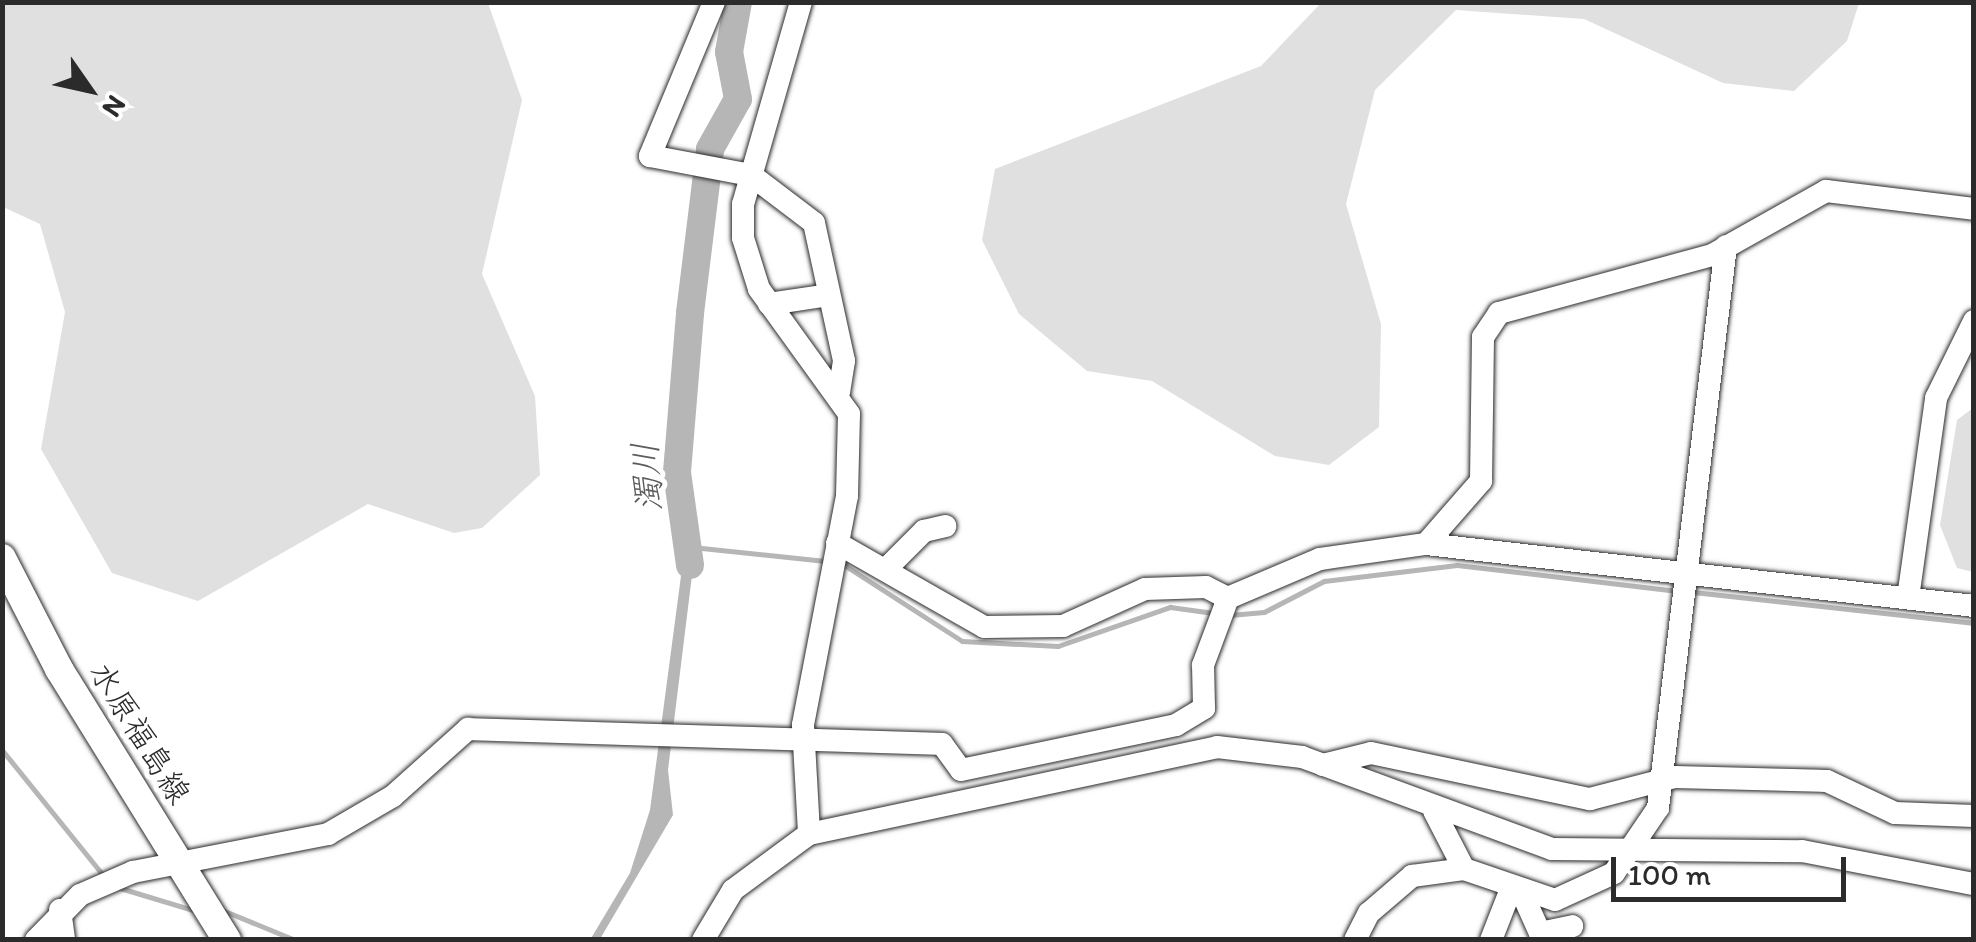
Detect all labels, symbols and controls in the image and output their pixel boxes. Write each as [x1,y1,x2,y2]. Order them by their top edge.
north arrow [40,40,140,140]
text: N [95,89,134,124]
water label: 濁川 [624,441,670,513]
street label: 水原福島線 [81,655,199,811]
scale bar [1616,837,1851,899]
text: 100 m [1628,856,1711,893]

